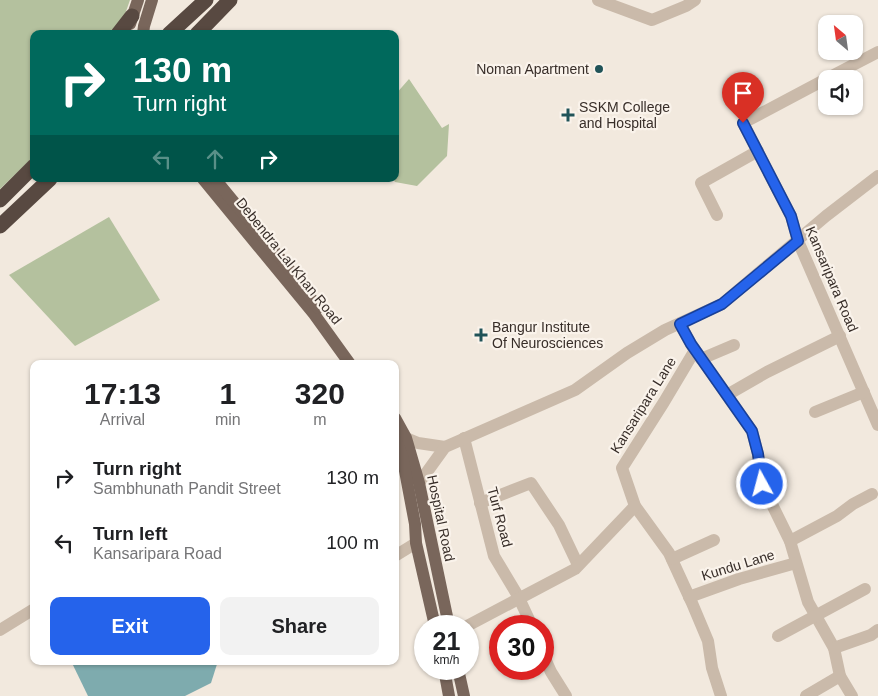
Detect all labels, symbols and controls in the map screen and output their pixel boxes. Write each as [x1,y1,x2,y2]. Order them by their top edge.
north arrow [818,15,862,60]
map controls [818,15,863,115]
icon: right [50,50,115,115]
text: 130 m [133,50,232,89]
place label: Noman Apartment [476,61,589,77]
marker: Noman Apartment [593,63,605,75]
button: sound [818,70,863,115]
pin [722,72,764,123]
icon: arrive [729,79,757,107]
text: Turn right [133,91,226,116]
place label: SSKM College and Hospital [579,99,670,131]
marker: SSKM College and Hospital [561,108,575,122]
icon: left [148,145,176,173]
icon: ahead [201,145,229,173]
icon: right [254,145,282,173]
street label: Debendra Lal Khan Road [233,195,345,327]
street label: Kansaripara Road [803,224,861,334]
place label: Bangur Institute Of Neurosciences [492,319,603,351]
marker: Bangur Institute Of Neurosciences [474,328,488,342]
street label: Kansaripara Lane [607,354,679,456]
text: 17:13 [84,377,161,410]
text: 1 [219,377,236,410]
text: 320 [295,377,345,410]
text: Arrival [100,411,145,428]
text: min [215,411,241,428]
text: m [313,411,326,428]
position arrow [735,457,787,509]
text: Turn right [93,458,181,479]
icon: right [50,464,78,492]
text: 130 m [326,467,379,488]
street label: Hospital Road [424,473,458,563]
text: Sambhunath Pandit Street [93,480,281,497]
street label: Turf Road [484,485,516,549]
text: Turn left [93,523,168,544]
icon: left [50,529,78,557]
text: 100 m [326,532,379,553]
text: Kansaripara Road [93,545,222,562]
street label: Kundu Lane [700,546,777,584]
button: Exit [50,597,210,655]
button: Share [220,597,379,655]
speed limit sign: 30 [489,615,554,680]
text: 21 [433,627,460,655]
text: km/h [433,653,460,667]

